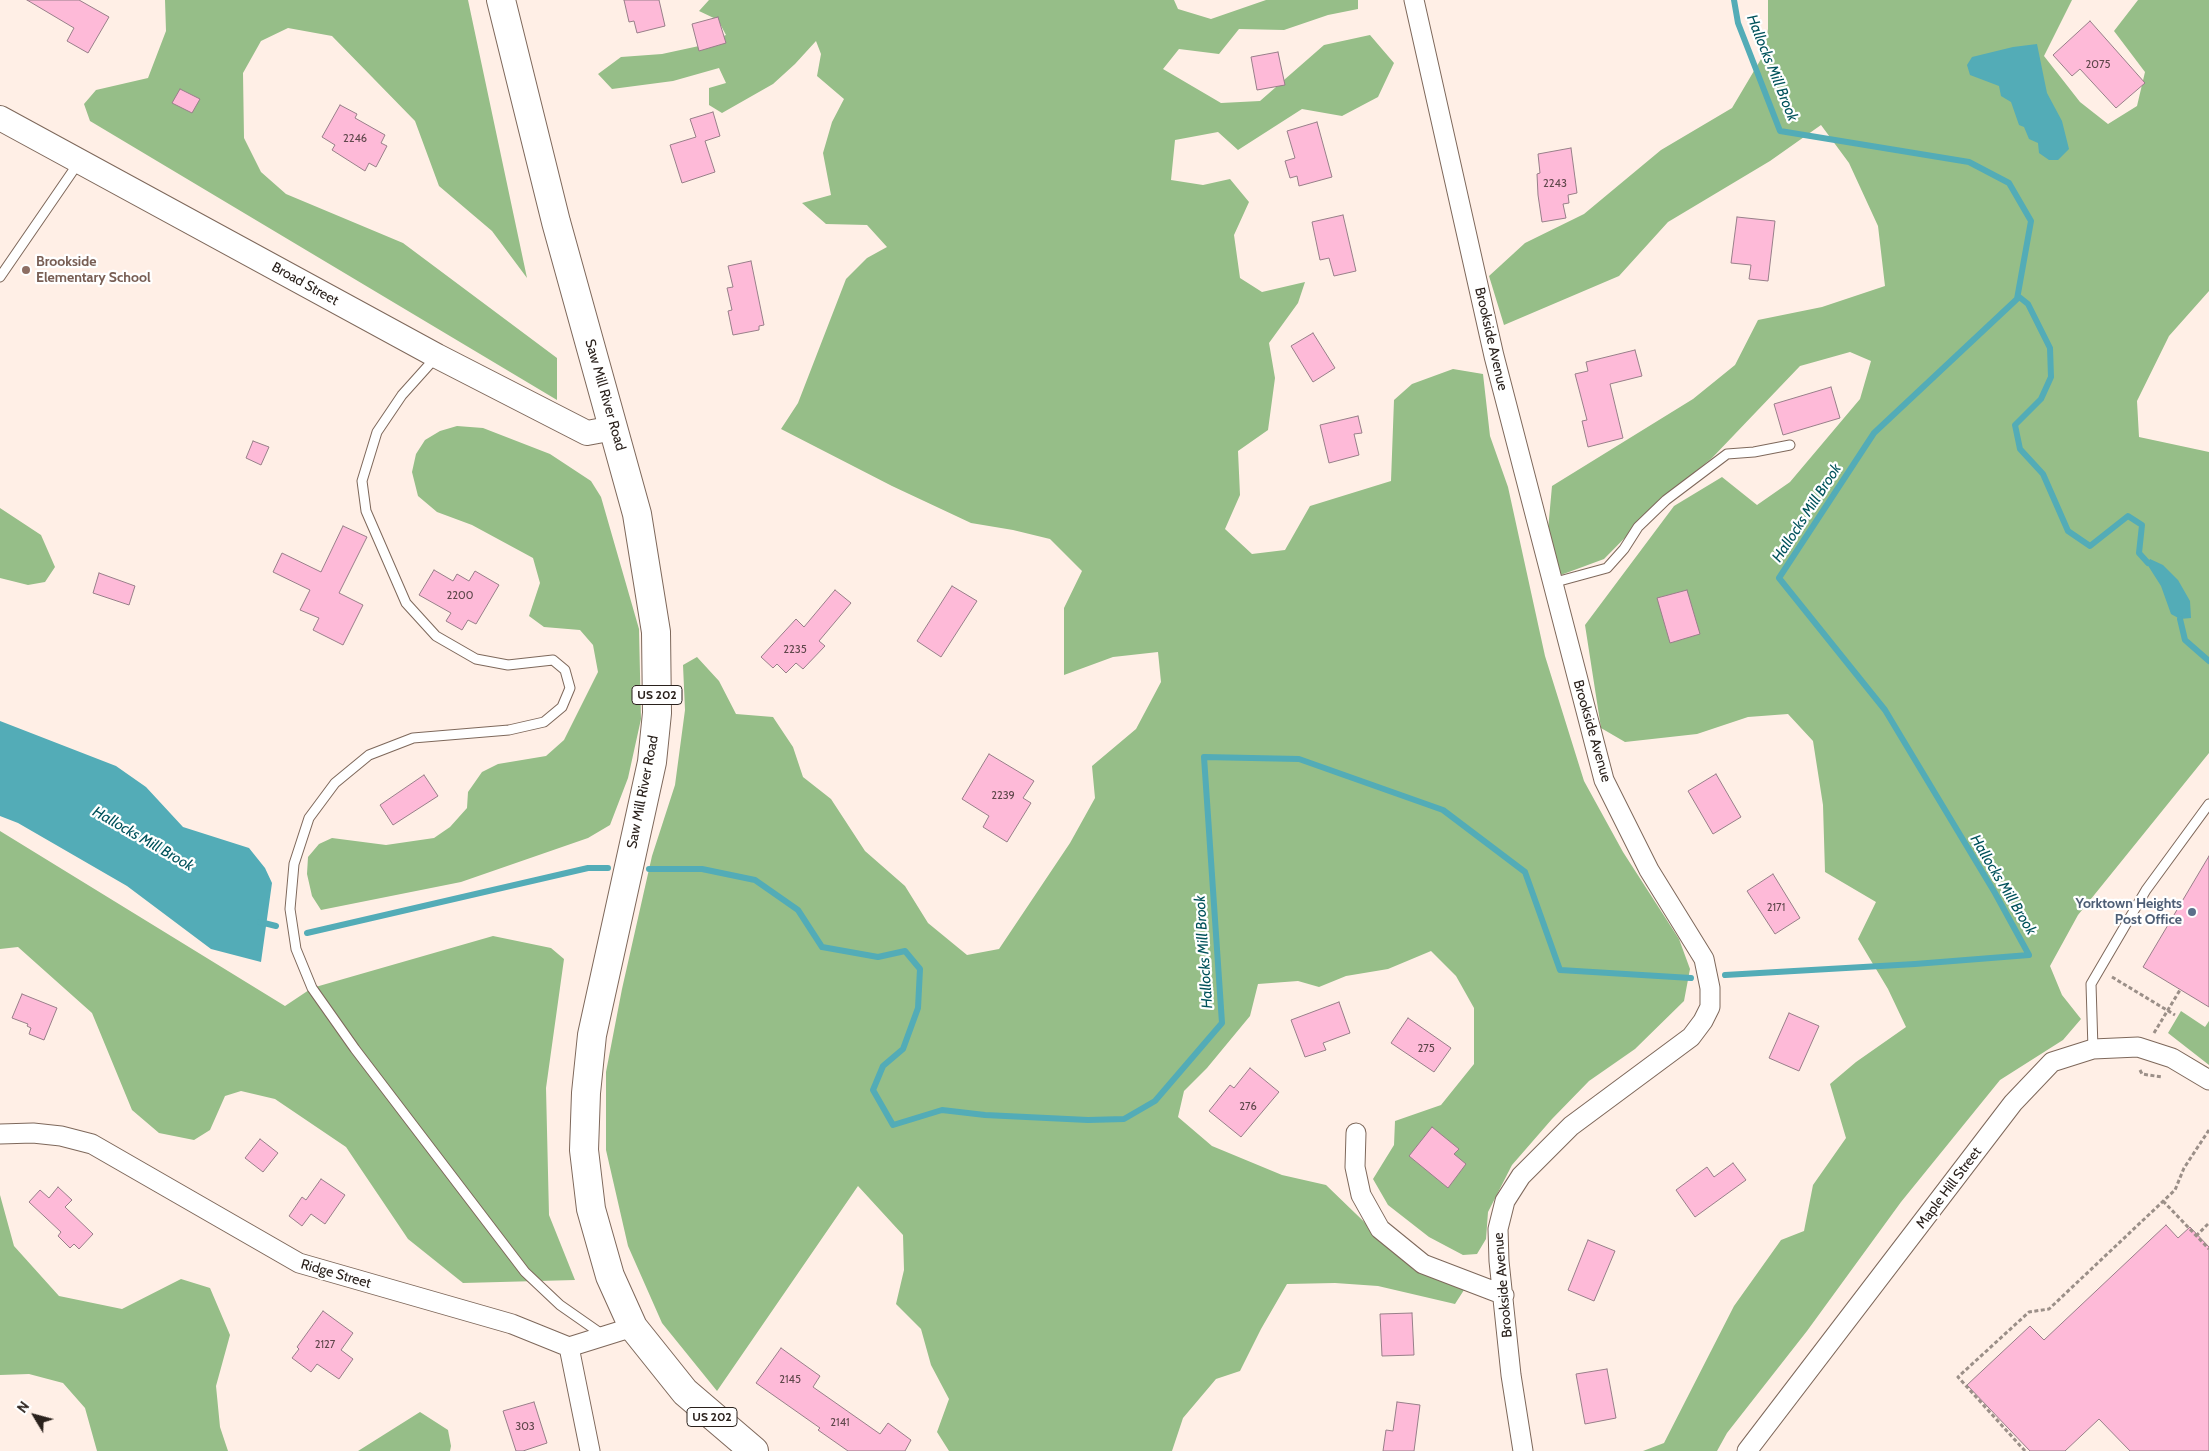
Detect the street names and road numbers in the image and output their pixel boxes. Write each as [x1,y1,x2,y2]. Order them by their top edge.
street label: Broad Street [269,259,341,309]
street label: Brookside Avenue [1471,286,1511,392]
street label: Saw Mill River Road [581,337,629,453]
street label: Brookside Avenue [1569,678,1615,784]
road number: US 202 [632,686,682,704]
street label: Saw Mill River Road [624,734,662,850]
street label: Maple Hill Street [1913,1144,1985,1232]
street label: Brookside Avenue [1490,1232,1516,1338]
street label: Ridge Street [299,1256,373,1292]
road number: US 202 [687,1408,737,1426]

